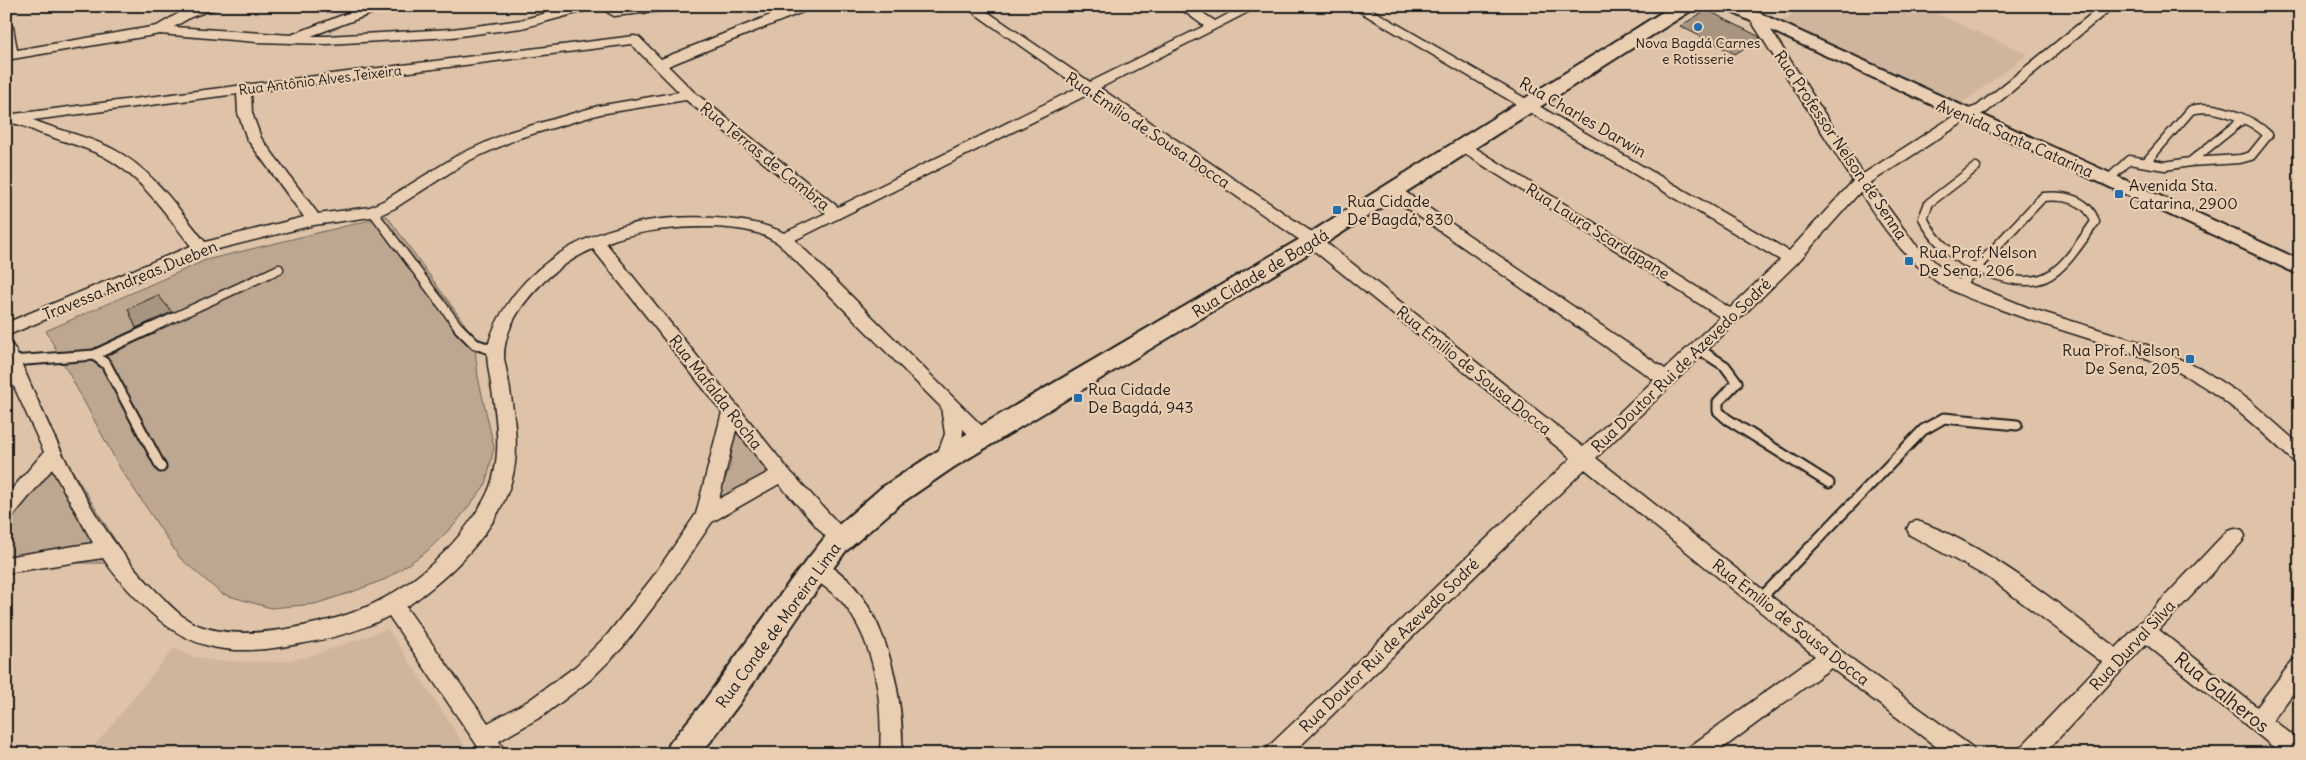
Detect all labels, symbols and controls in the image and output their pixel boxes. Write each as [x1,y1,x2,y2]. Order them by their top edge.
marker: Nova Bagdá Carnes e Rotisserie [1692,21,1704,33]
place label: Nova Bagdá Carnes e Rotisserie [1636,34,1760,68]
street label: Rua Professor Nelson de Senna [1770,47,1912,243]
street label: Rua Antônio Alves Teixeira [237,61,403,99]
street label: Rua Emílio de Sousa Docca [1062,67,1234,193]
street label: Rua Charles Darwin [1516,72,1650,162]
street label: Avenida Santa Catarina [1933,94,2097,182]
street label: Rua Terras de Cambra [696,98,834,214]
place label: Avenida Sta. Catarina, 2900 [2129,175,2238,213]
street label: Rua Laura Scardapane [1522,179,1674,283]
marker: Avenida Sta. Catarina, 2900 [2113,188,2125,200]
place label: Rua Cidade De Bagdá, 830 [1347,191,1454,229]
marker: Rua Cidade De Bagdá, 830 [1331,204,1343,216]
street label: Rua Cidade de Bagdá [1188,224,1332,322]
street label: Travessa Andreas Dueben [40,236,220,324]
place label: Rua Prof. Nelson De Sena, 206 [1919,242,2037,280]
marker: Rua Prof. Nelson De Sena, 206 [1903,255,1915,267]
street label: Rua Doutor Rui de Azevedo Sodré [1587,274,1775,456]
street label: Rua Emílio de Sousa Docca [1392,301,1556,439]
street label: Rua Mafalda Rocha [665,331,767,453]
place label: Rua Prof. Nelson De Sena, 205 [2062,340,2180,378]
marker: Rua Prof. Nelson De Sena, 205 [2184,353,2196,365]
place label: Rua Cidade De Bagdá, 943 [1088,379,1194,417]
marker: Rua Cidade De Bagdá, 943 [1072,392,1084,404]
street label: Rua Conde de Moreira Lima [711,539,845,711]
street label: Rua Doutor Rui de Azevedo Sodré [1295,554,1483,736]
street label: Rua Emílio de Sousa Docca [1708,554,1874,690]
street label: Rua Durval Silva [2085,596,2179,694]
street label: Rua Galheros [2170,646,2274,738]

